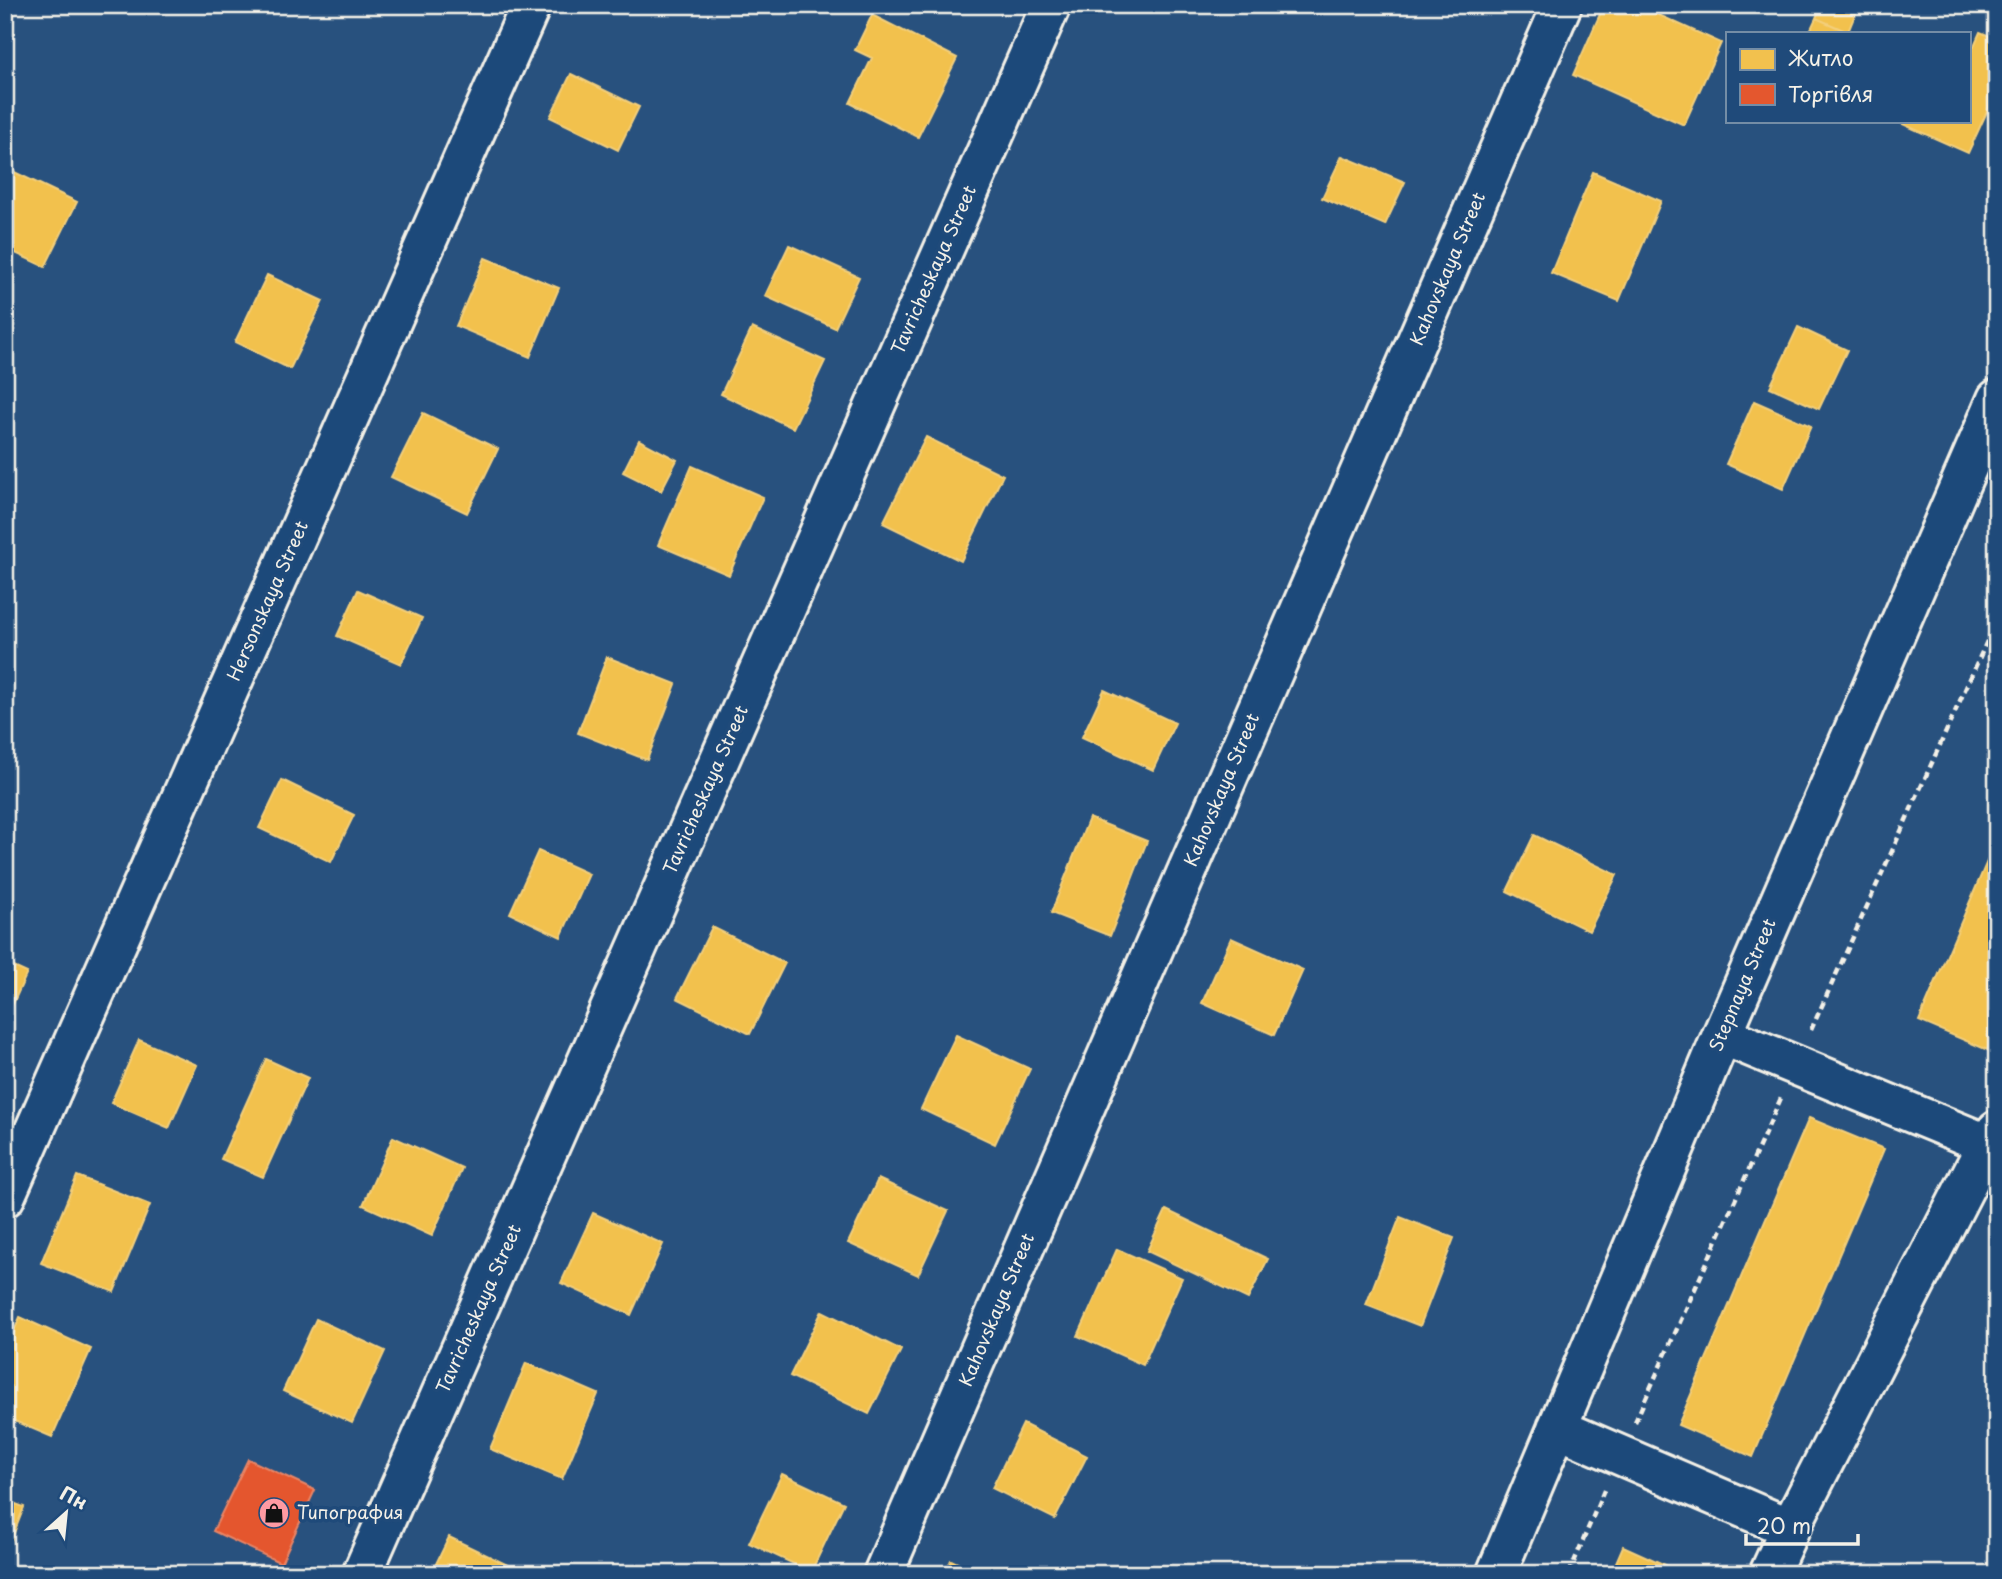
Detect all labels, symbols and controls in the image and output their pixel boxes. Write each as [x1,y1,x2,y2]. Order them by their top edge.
legend [1726,32,1970,122]
text: Житло [1788,41,1853,73]
text: Торгівля [1788,77,1873,109]
street label: Tavricheskaya Street [883,181,982,358]
street label: Kahovskaya Street [1402,187,1491,349]
street label: Hersonskaya Street [219,516,314,685]
street label: Tavricheskaya Street [655,701,754,878]
street label: Kahovskaya Street [1176,708,1265,870]
street label: Stepnaya Street [1701,914,1782,1055]
street label: Tavricheskaya Street [428,1220,527,1397]
street label: Kahovskaya Street [951,1228,1040,1390]
north arrow [32,1478,102,1548]
text: Пн [56,1478,93,1516]
shop icon: Типография [257,1496,291,1530]
place label: Типография [297,1498,403,1525]
scale bar [1746,1502,1858,1546]
text: 20 m [1757,1509,1811,1541]

